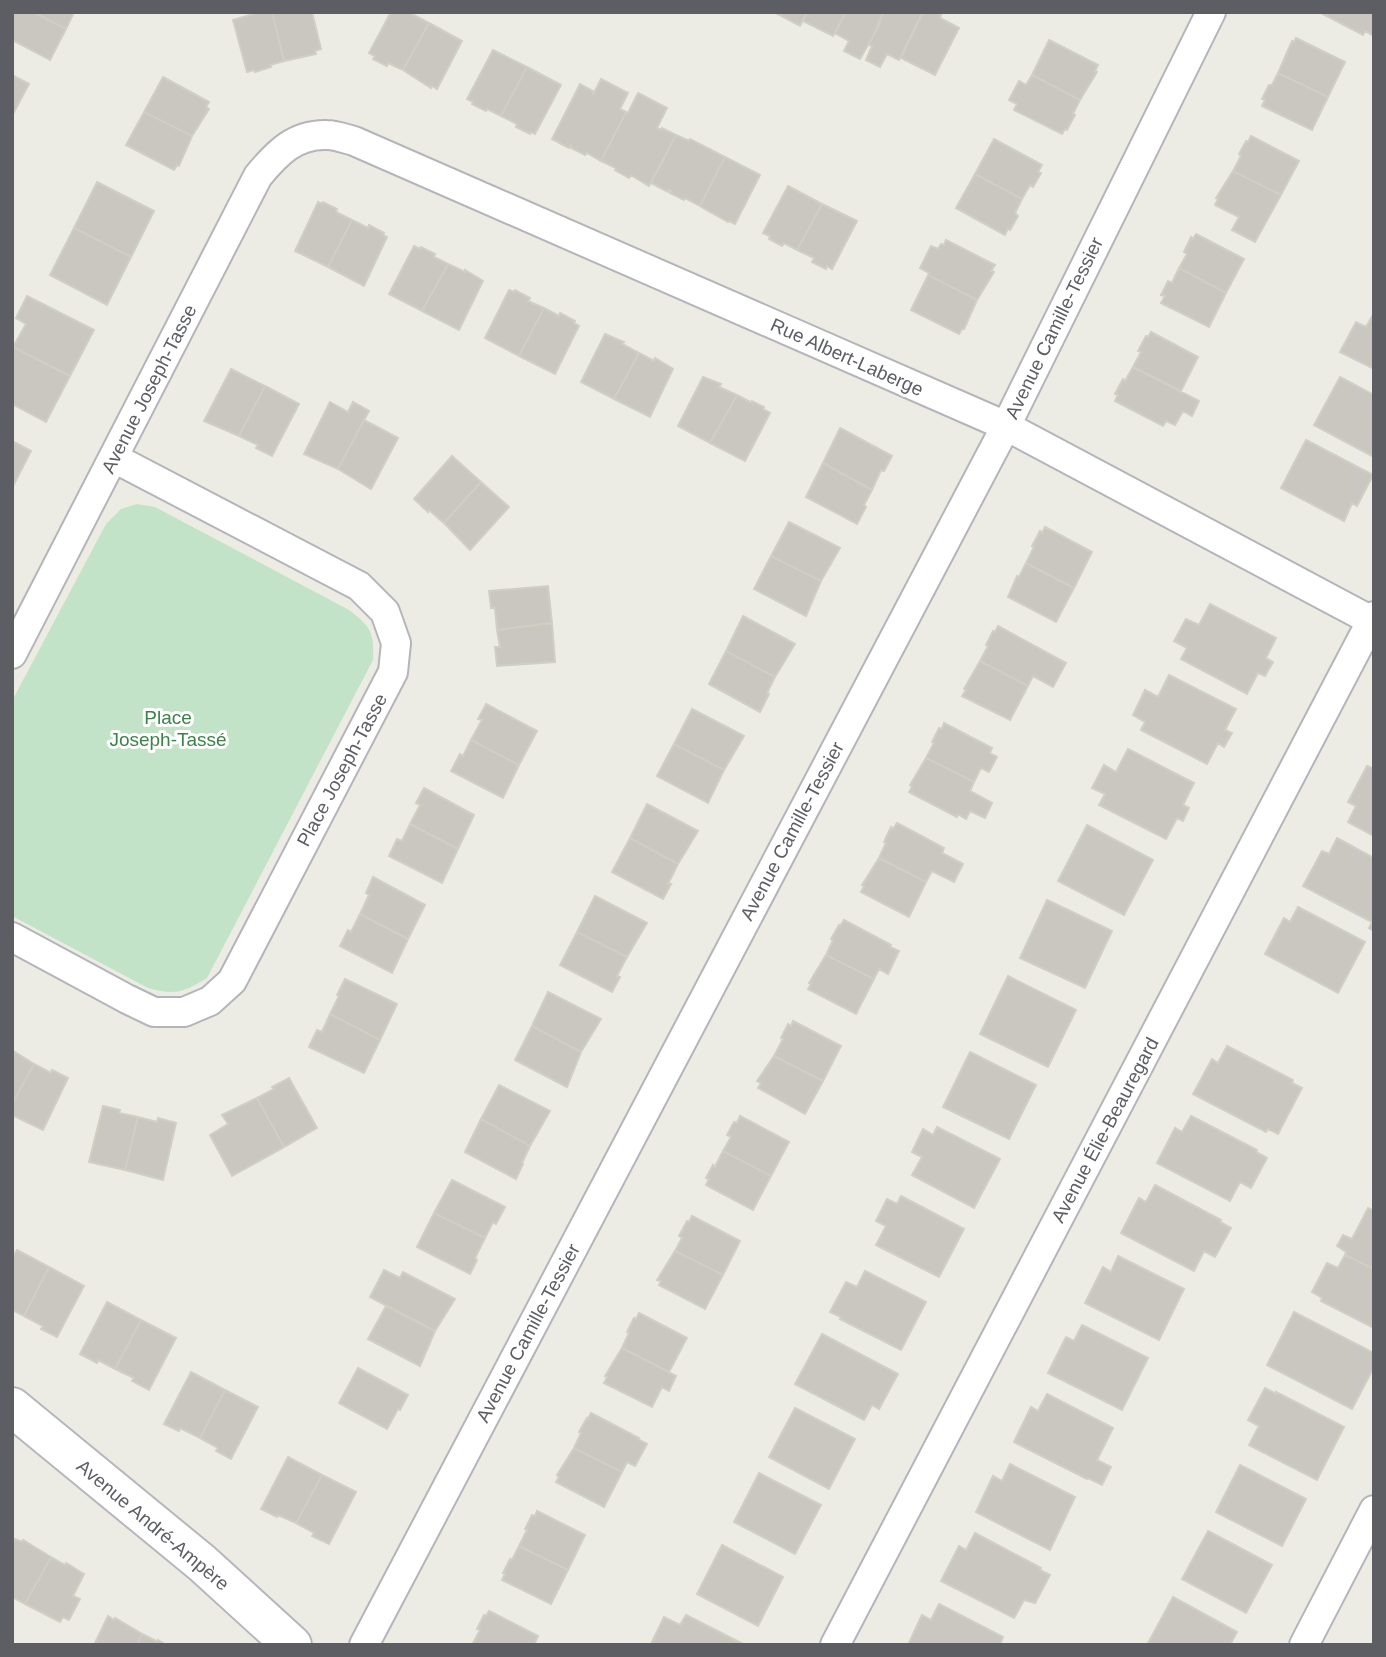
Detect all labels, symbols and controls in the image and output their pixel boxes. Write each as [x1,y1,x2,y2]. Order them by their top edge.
street label: Avenue Camille-Tessier [1001,233,1107,422]
street label: Avenue Joseph-Tasse [97,301,201,477]
street label: Rue Albert-Laberge [767,314,927,400]
street label: Place Joseph-Tasse [293,690,391,850]
park label: Place Joseph-Tassé [109,707,227,750]
street label: Avenue Camille-Tessier [736,738,848,924]
street label: Avenue Élie-Beauregard [1047,1034,1163,1226]
street label: Avenue Camille-Tessier [472,1240,584,1426]
street label: Avenue André-Ampère [73,1455,233,1595]

